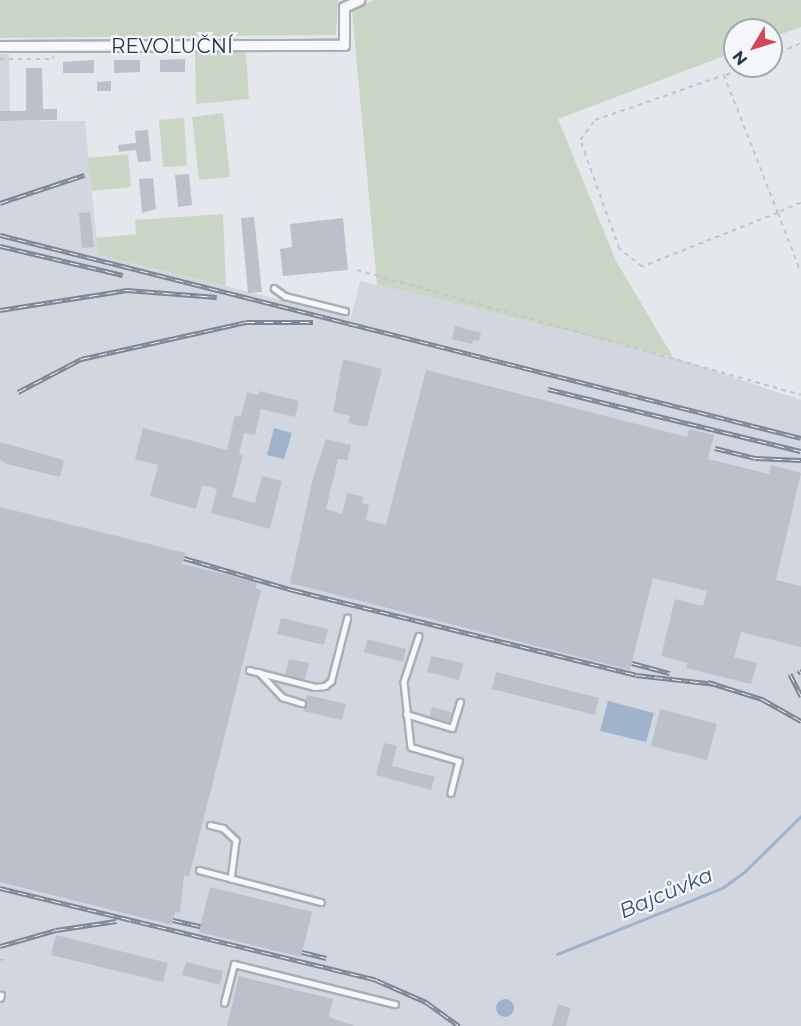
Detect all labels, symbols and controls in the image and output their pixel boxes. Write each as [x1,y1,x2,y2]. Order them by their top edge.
north arrow [723,18,783,78]
street label: REVOLUČNÍ [111,34,233,58]
text: N [729,47,751,69]
water label: Bajcůvka [615,862,717,924]

